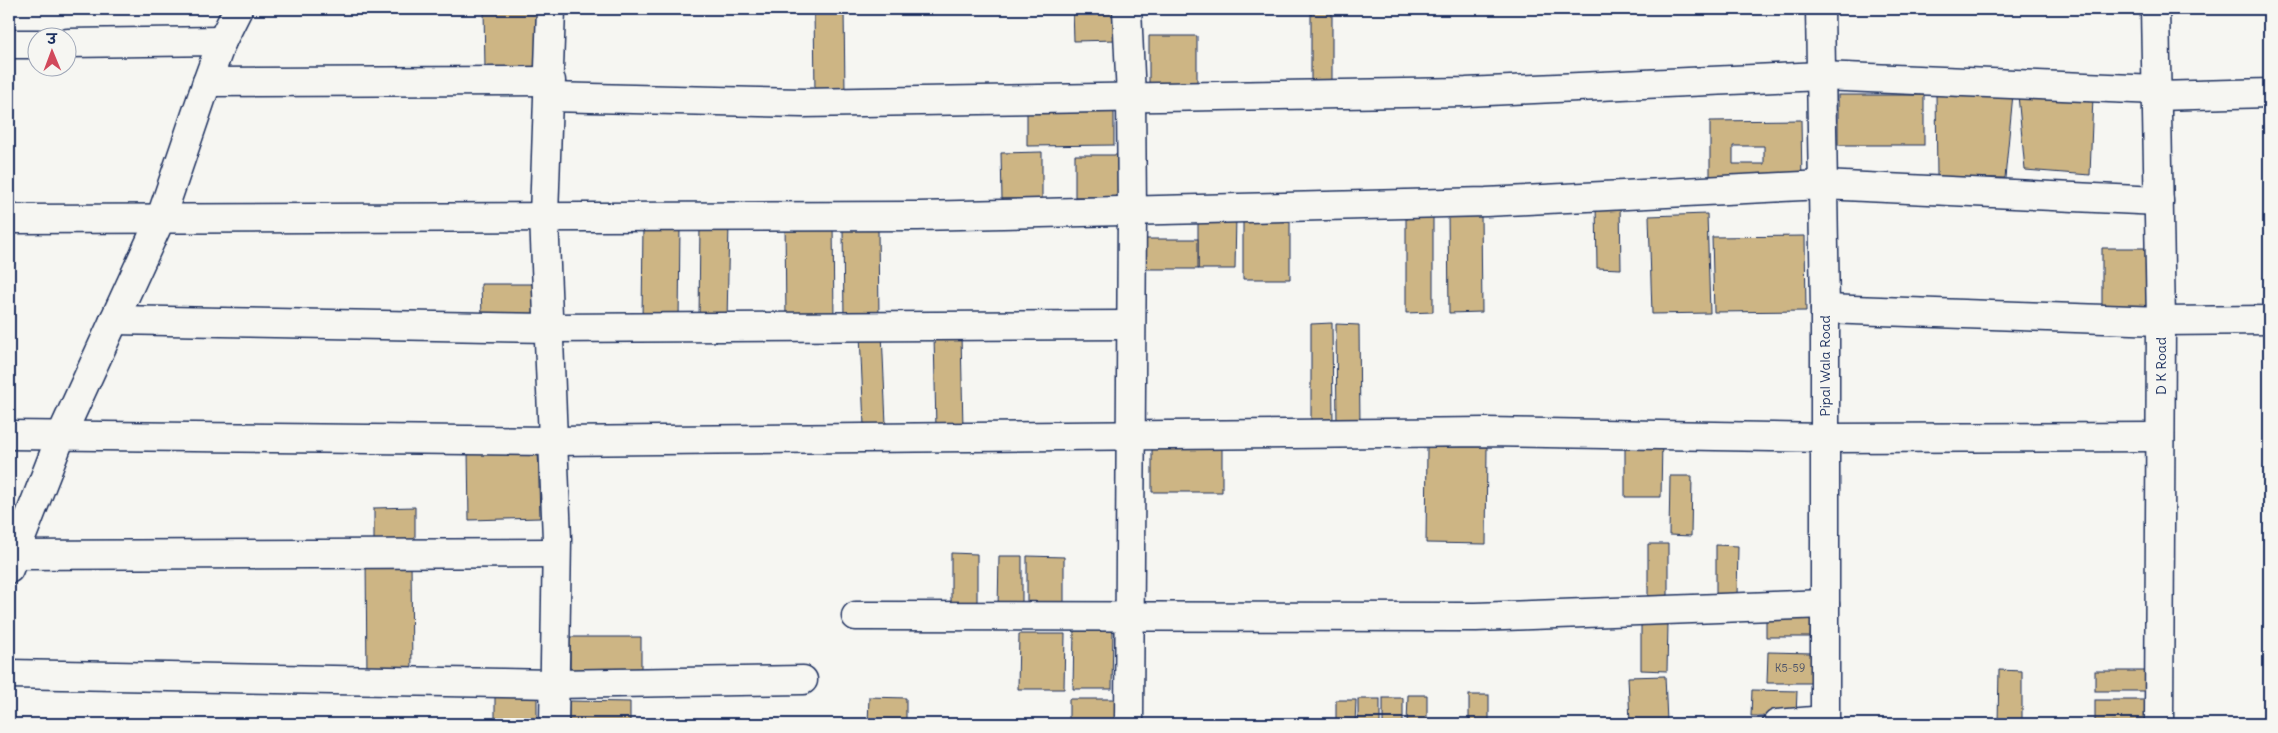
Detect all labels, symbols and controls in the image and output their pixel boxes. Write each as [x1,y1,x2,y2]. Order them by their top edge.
north arrow [28,28,78,78]
text: उ [45,30,58,48]
street label: Pipal Wala Road [1816,315,1834,417]
street label: D K Road [2152,337,2170,395]
house number: K5-59 [1775,661,1805,675]

